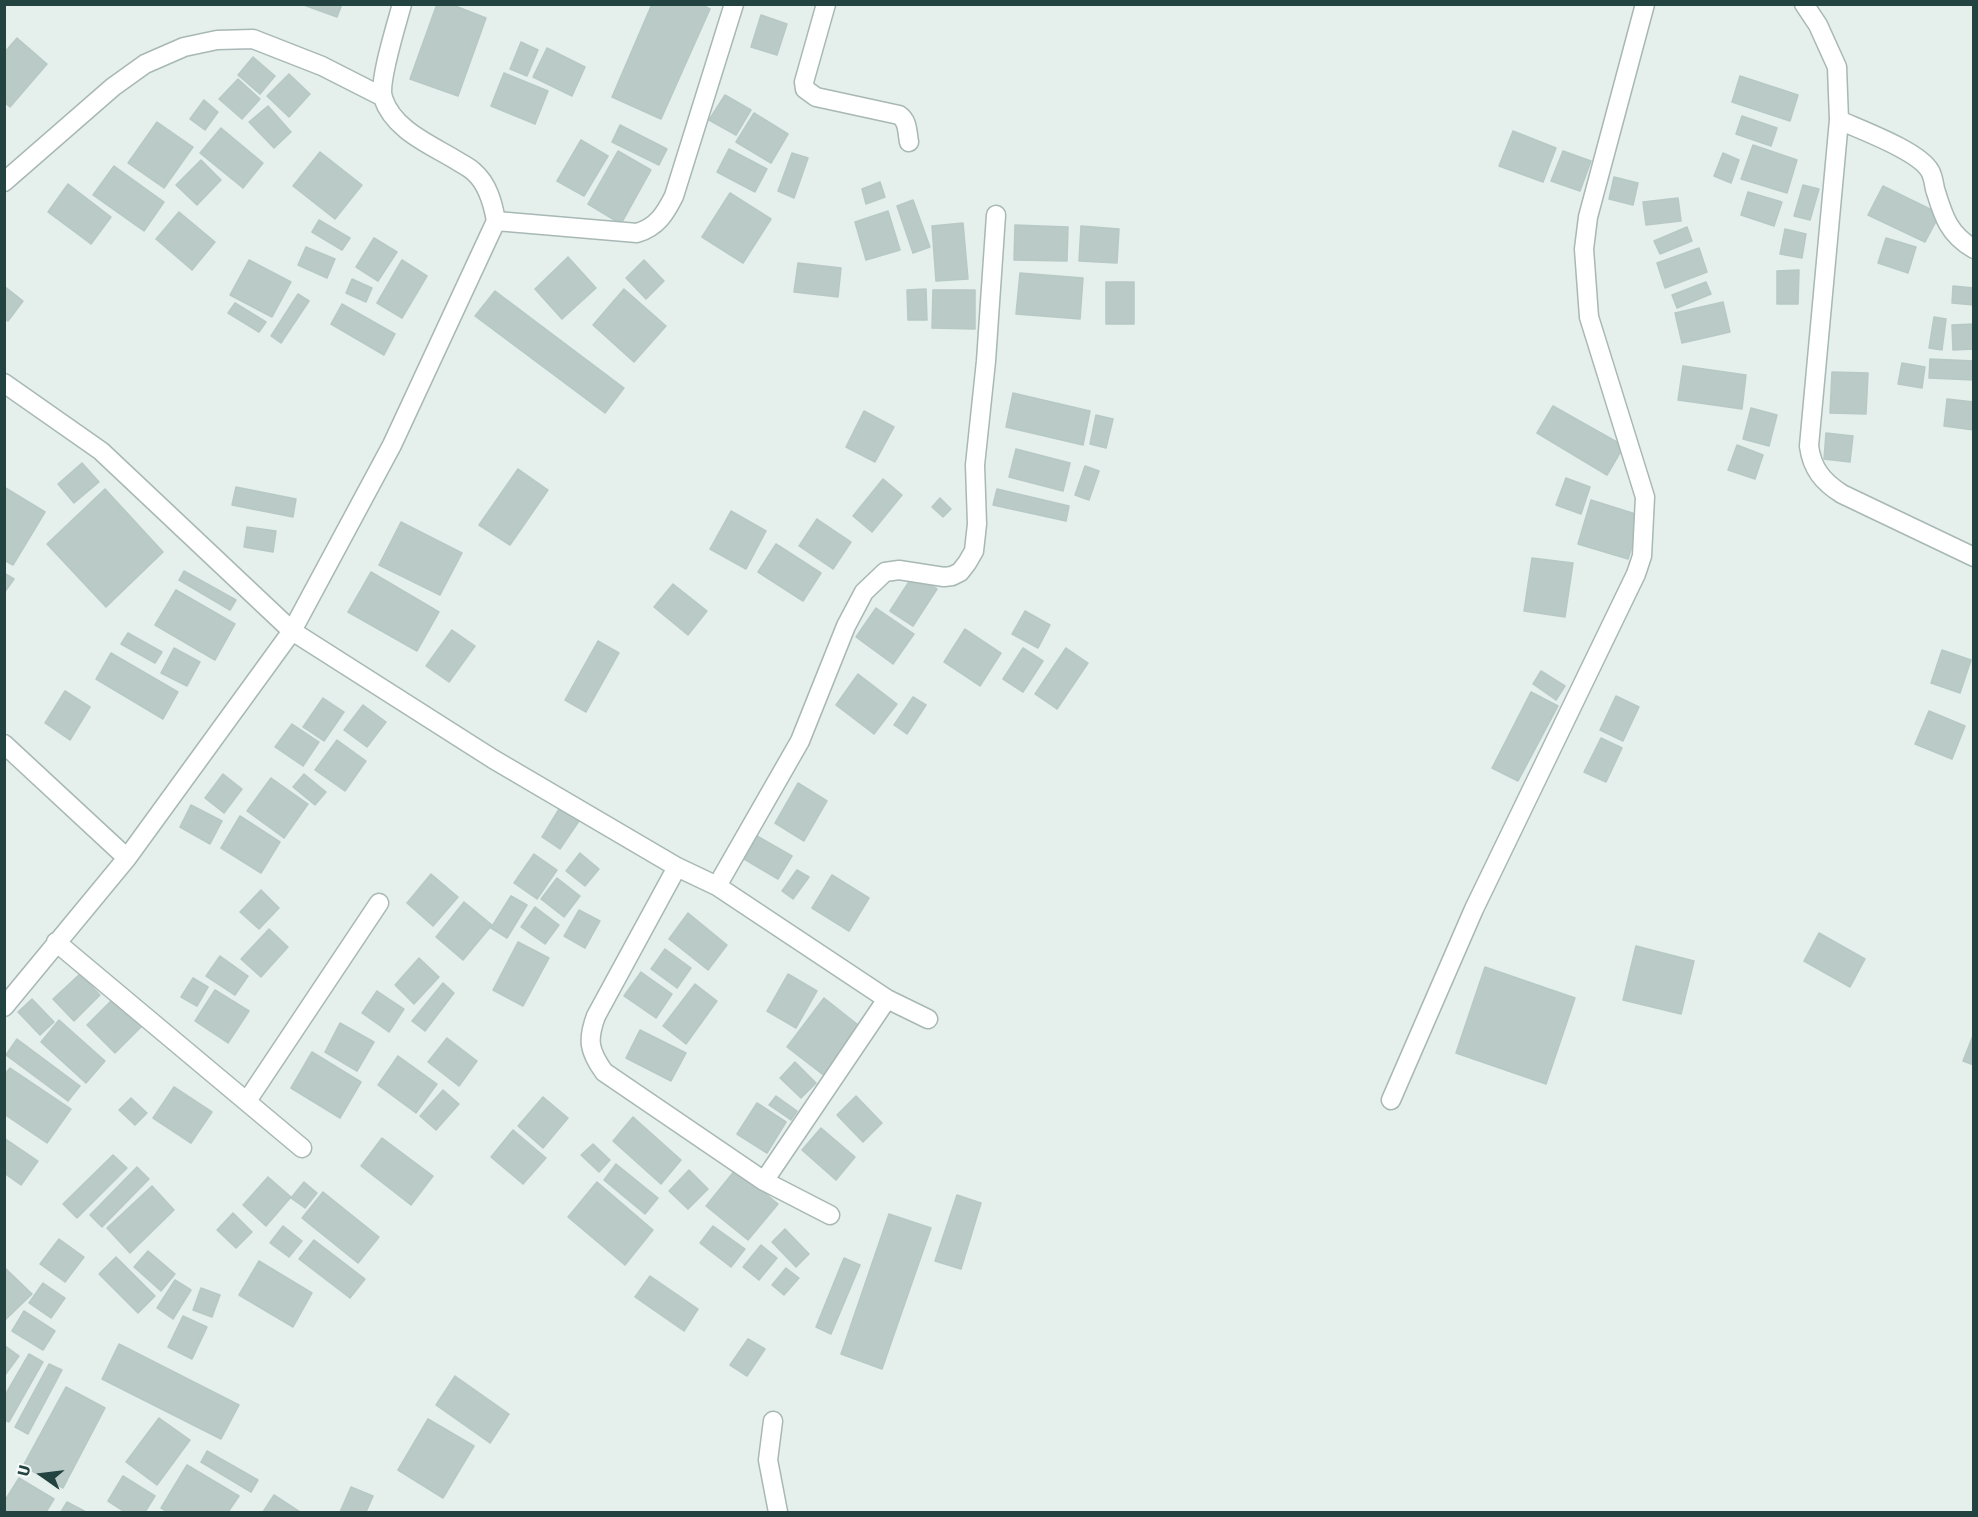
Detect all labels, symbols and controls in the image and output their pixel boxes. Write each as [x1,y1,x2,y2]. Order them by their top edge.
north arrow [12,1445,72,1505]
text: U [14,1463,35,1478]

